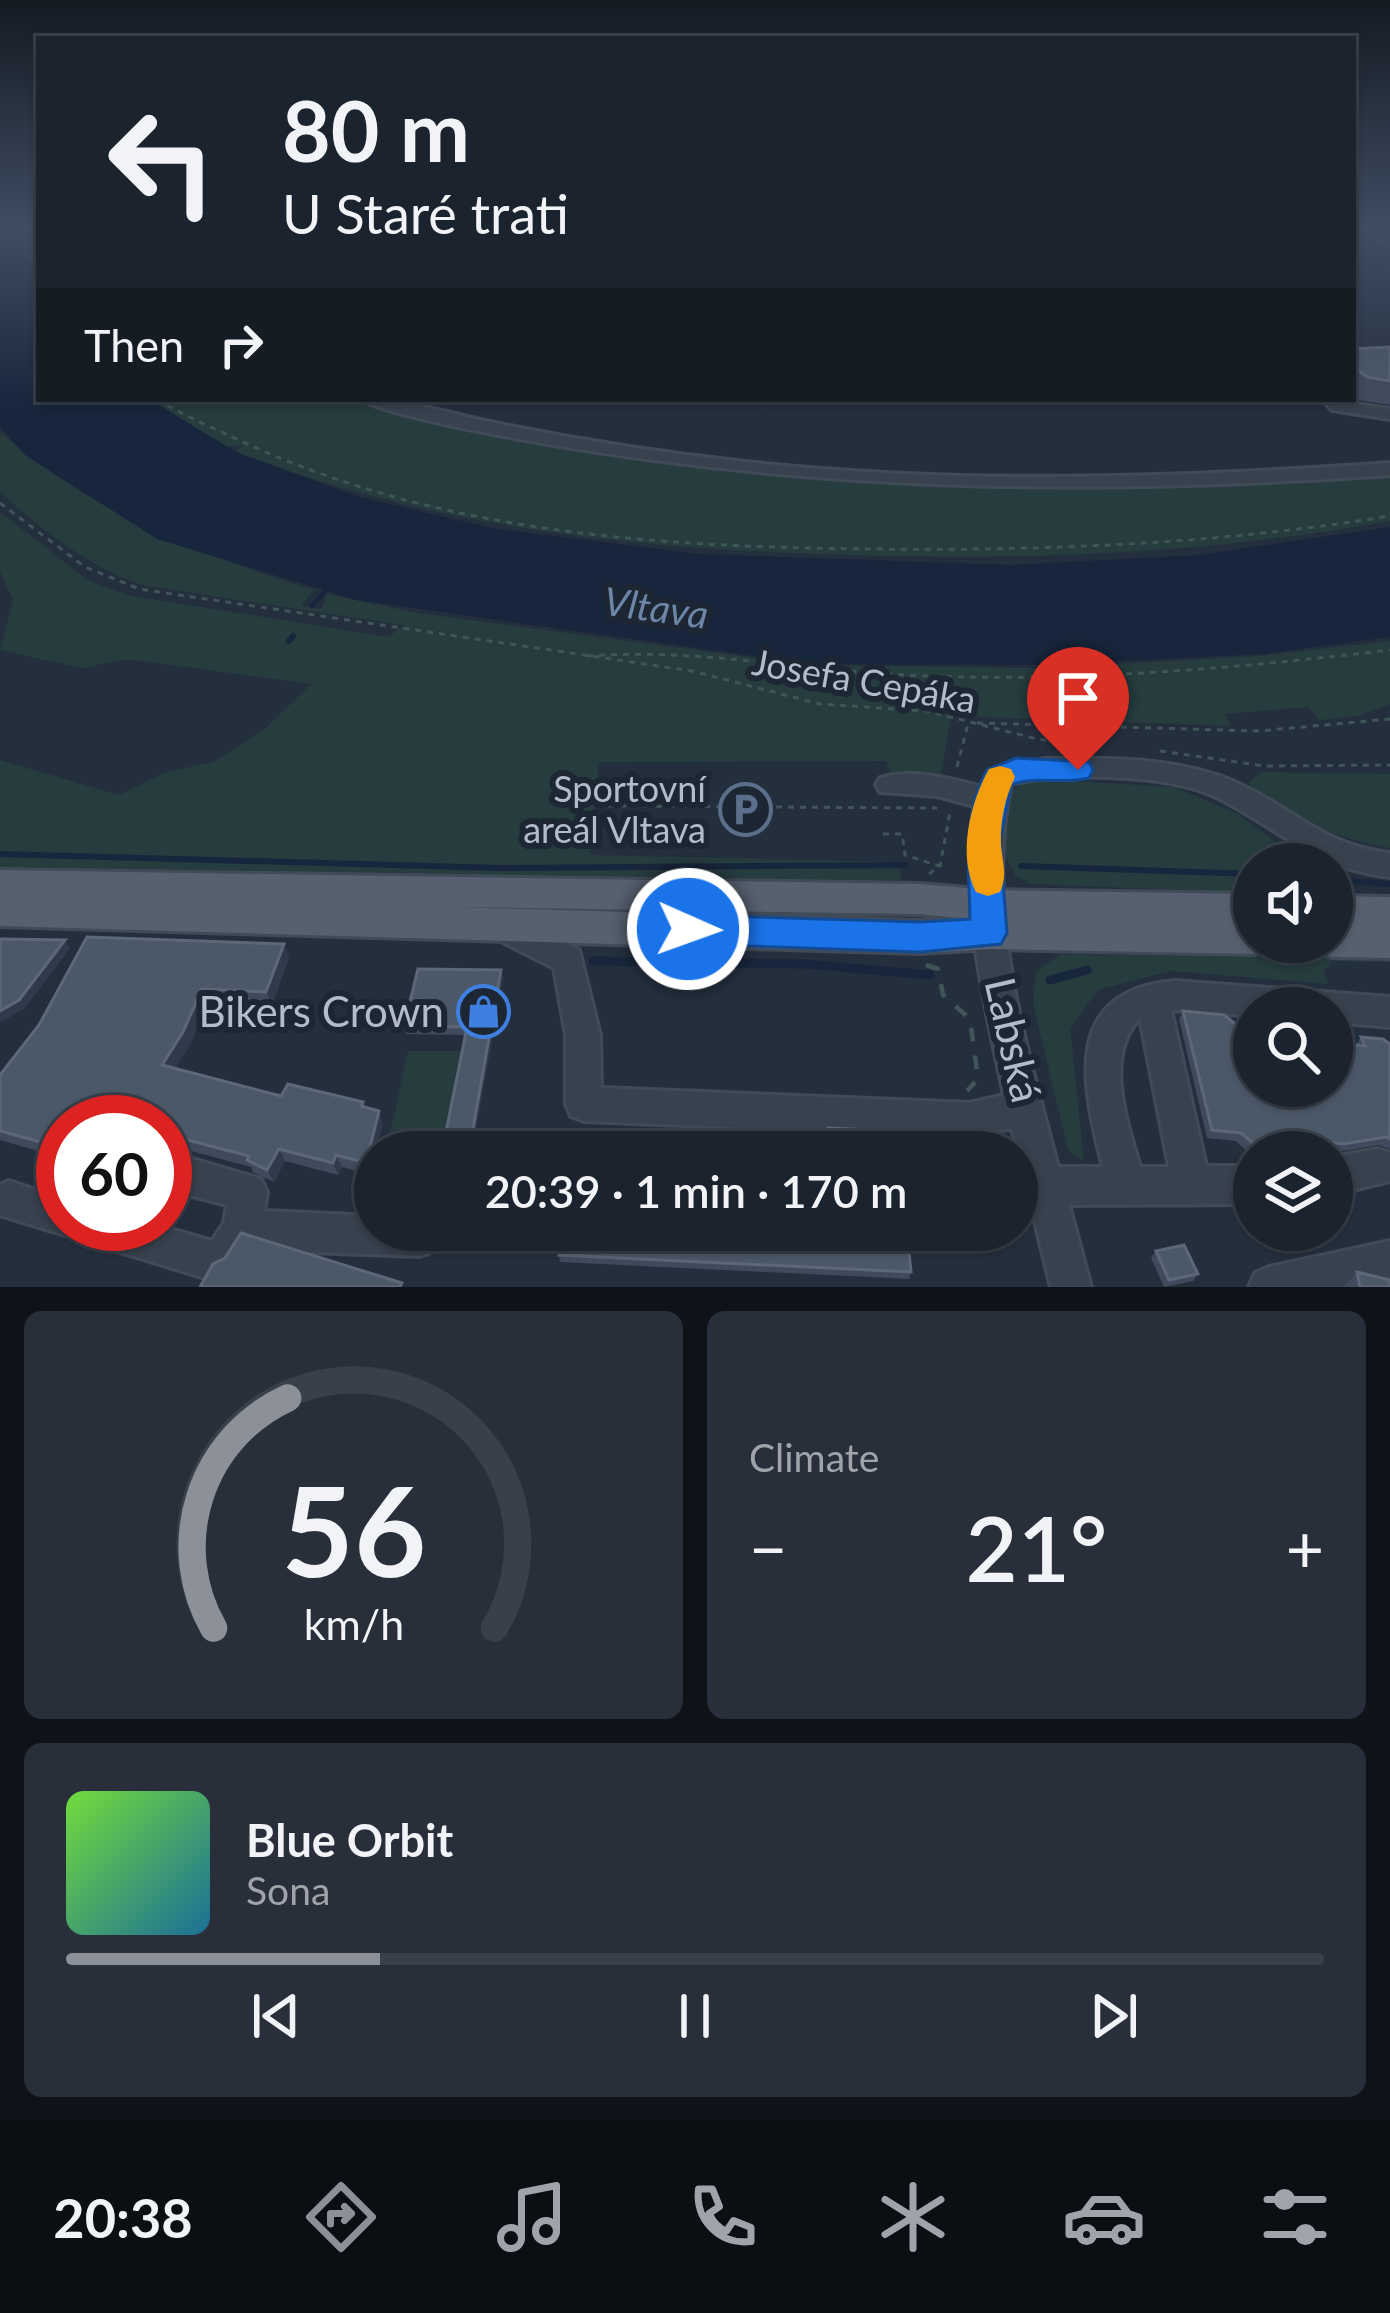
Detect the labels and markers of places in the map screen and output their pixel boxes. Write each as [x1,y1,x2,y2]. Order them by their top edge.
pin [1027,647,1129,770]
place label: Sportovní areál Vltava [523,766,707,851]
parking icon: Sportovní areál Vltava [717,782,773,838]
shop icon: Bikers Crown [455,984,511,1040]
place label: Bikers Crown [199,986,444,1036]

